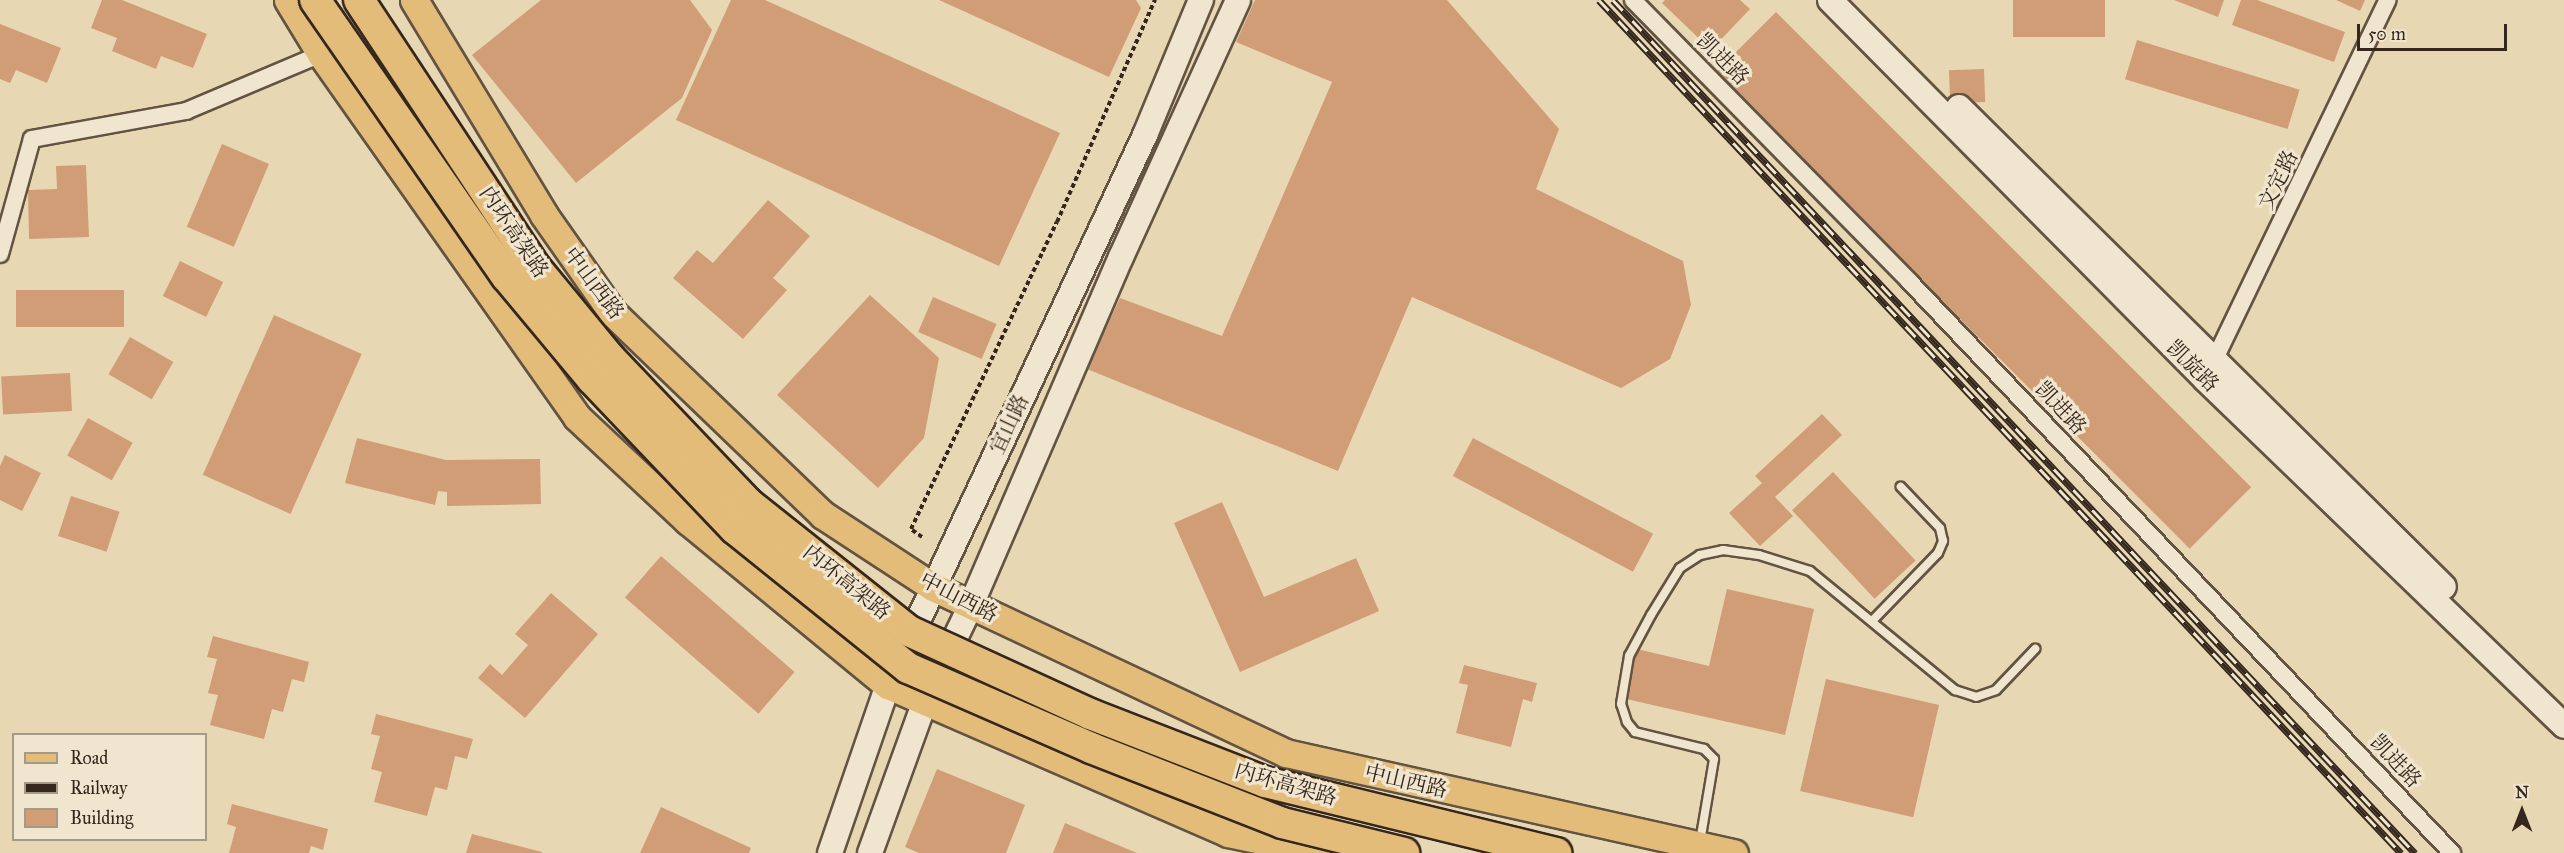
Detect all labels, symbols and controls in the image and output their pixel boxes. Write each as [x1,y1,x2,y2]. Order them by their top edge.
scale bar [2360,12,2510,50]
text: 50 m [2368,23,2406,45]
street label: 凯进路 [1692,28,1754,90]
street label: 文定路 [2253,146,2303,214]
street label: 内环高架路 [474,181,554,283]
street label: 中山西路 [559,242,629,324]
street label: 凯旋路 [2162,335,2224,397]
street label: 凯进路 [2030,376,2092,440]
street label: 宜山路 [984,390,1034,458]
street label: 内环高架路 [798,539,896,625]
street label: 中山西路 [916,567,1002,627]
street label: 凯进路 [2365,729,2427,793]
legend [12,733,207,841]
text: Road [70,747,108,769]
street label: 内环高架路 [1232,757,1340,811]
street label: 中山西路 [1362,759,1450,803]
text: Railway [70,777,127,799]
north arrow [2492,781,2552,841]
text: N [2515,783,2529,802]
text: Building [70,807,133,829]

